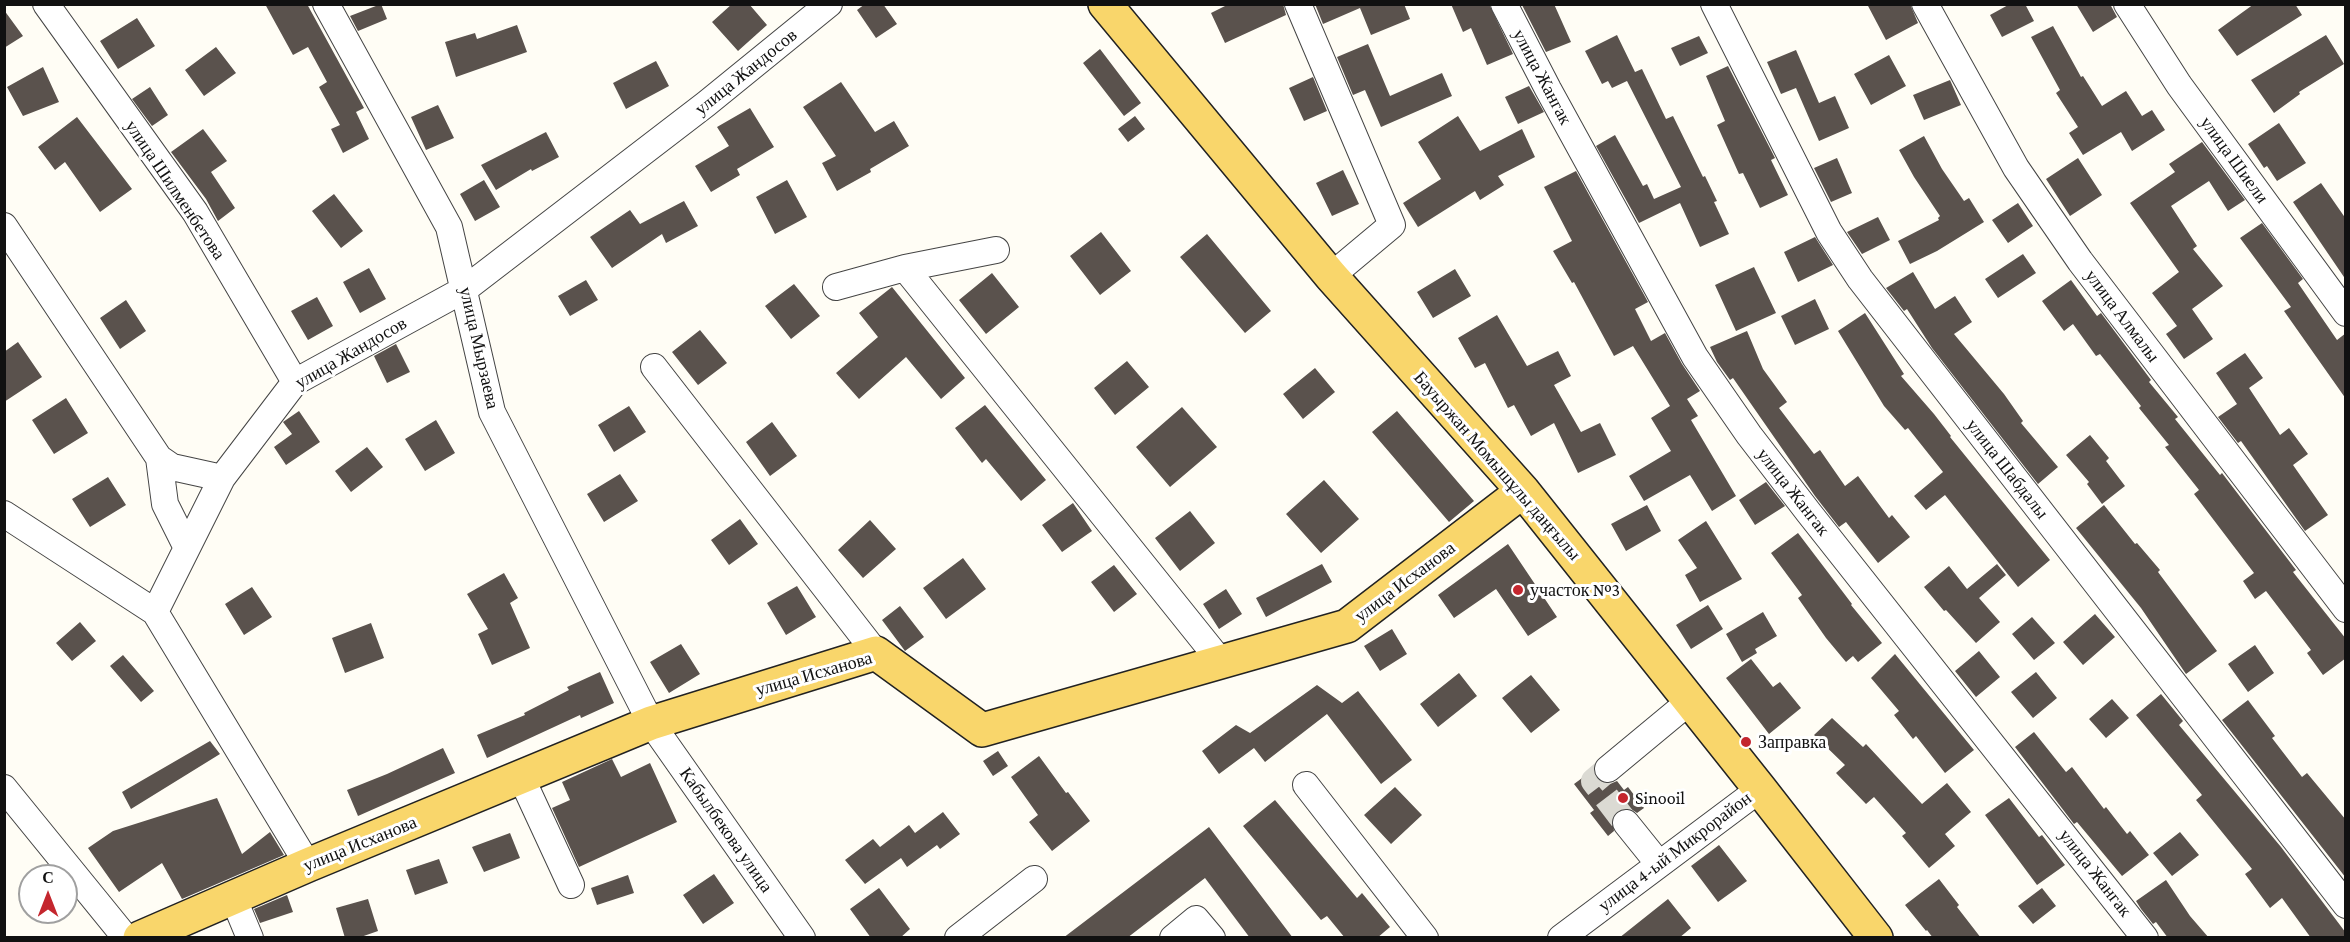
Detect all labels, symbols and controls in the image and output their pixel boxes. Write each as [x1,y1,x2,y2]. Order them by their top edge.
street label: улица Жандосов [691,24,801,120]
street label: улица Жангак [1508,25,1576,129]
street label: улица Шиели [2195,112,2273,208]
street label: улица Шилменбетова [120,116,230,264]
street label: улица Алмалы [2080,265,2164,367]
street label: улица Мырзаева [454,285,504,411]
street label: улица Жандосов [291,312,411,394]
street label: Бауыржан Момышұлы даңғылы [1409,367,1585,565]
street label: улица Шабдалы [1961,415,2053,523]
street label: улица Жангак [1752,444,1834,540]
street label: улица Исханова [1350,537,1460,627]
place label: участок №3 [1530,579,1620,601]
marker: участок №3 [1511,583,1525,597]
street label: улица Исханова [753,647,875,701]
place label: Заправка [1758,731,1826,753]
marker: Заправка [1739,735,1753,749]
street label: Кабылбекова улица [675,763,777,897]
street label: улица 4-ый Микрорайон [1594,787,1756,917]
place label: Sinooil [1635,787,1685,809]
marker: Sinooil [1616,791,1630,805]
street label: улица Исханова [300,811,420,877]
street label: улица Жангак [2054,825,2136,921]
north arrow [18,864,78,924]
text: С [42,869,54,886]

